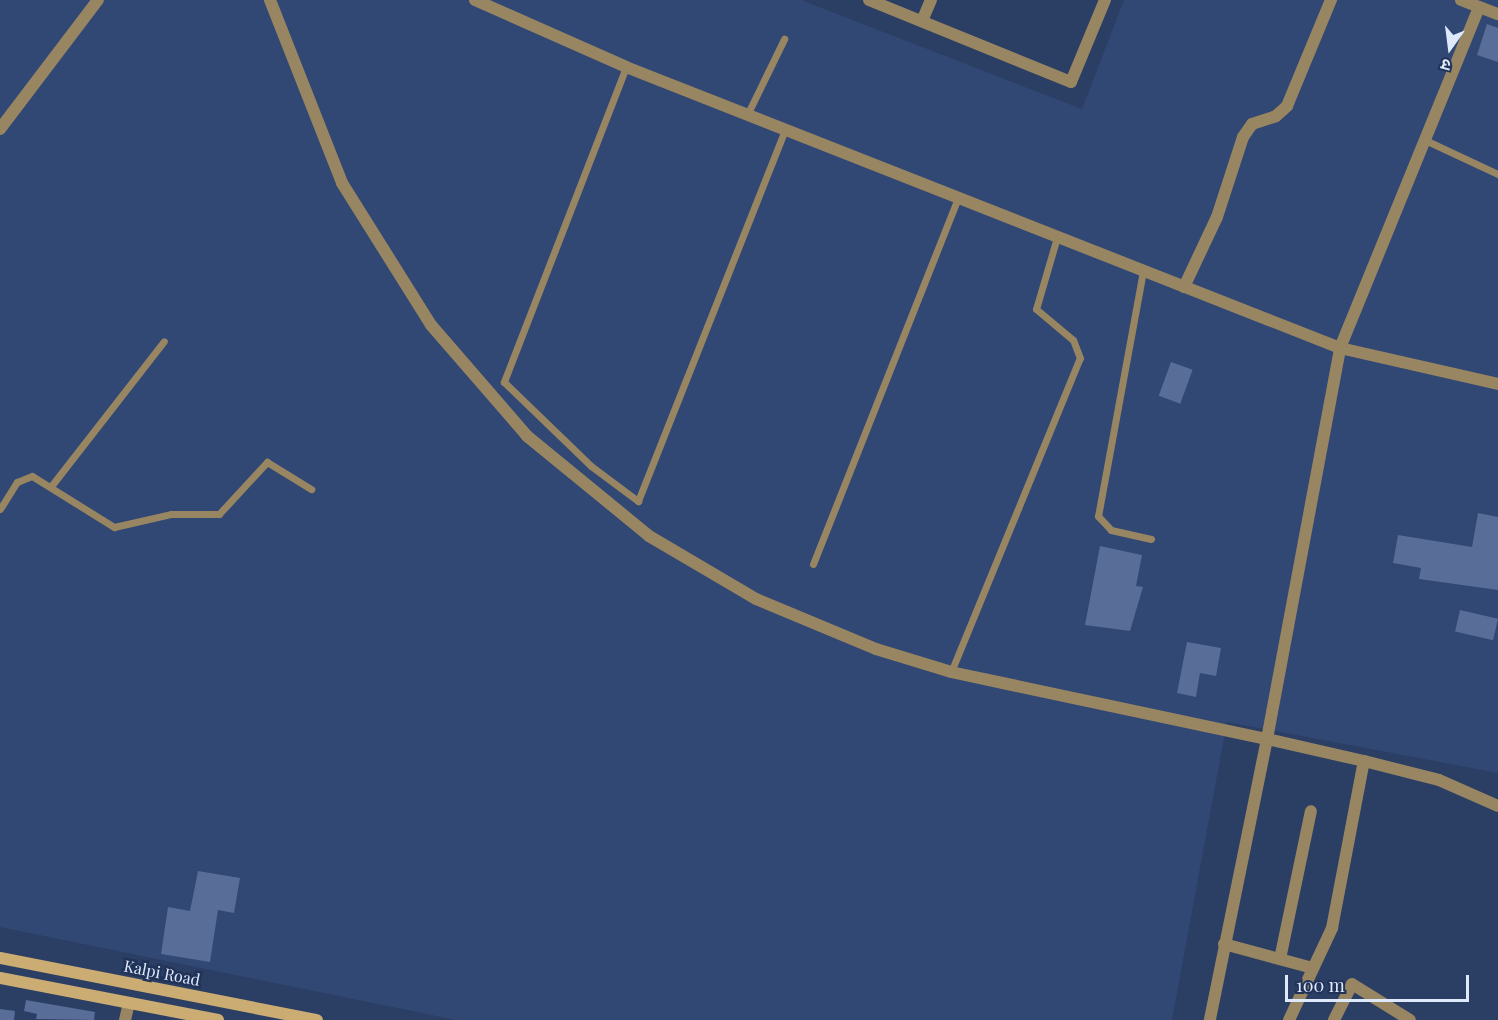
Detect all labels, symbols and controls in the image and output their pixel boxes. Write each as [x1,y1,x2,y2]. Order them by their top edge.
north arrow [1420,18,1480,78]
text: उ [1438,55,1453,77]
street label: Kalpi Road [122,956,202,990]
scale bar [1288,963,1472,1001]
text: 100 m [1296,973,1345,997]

